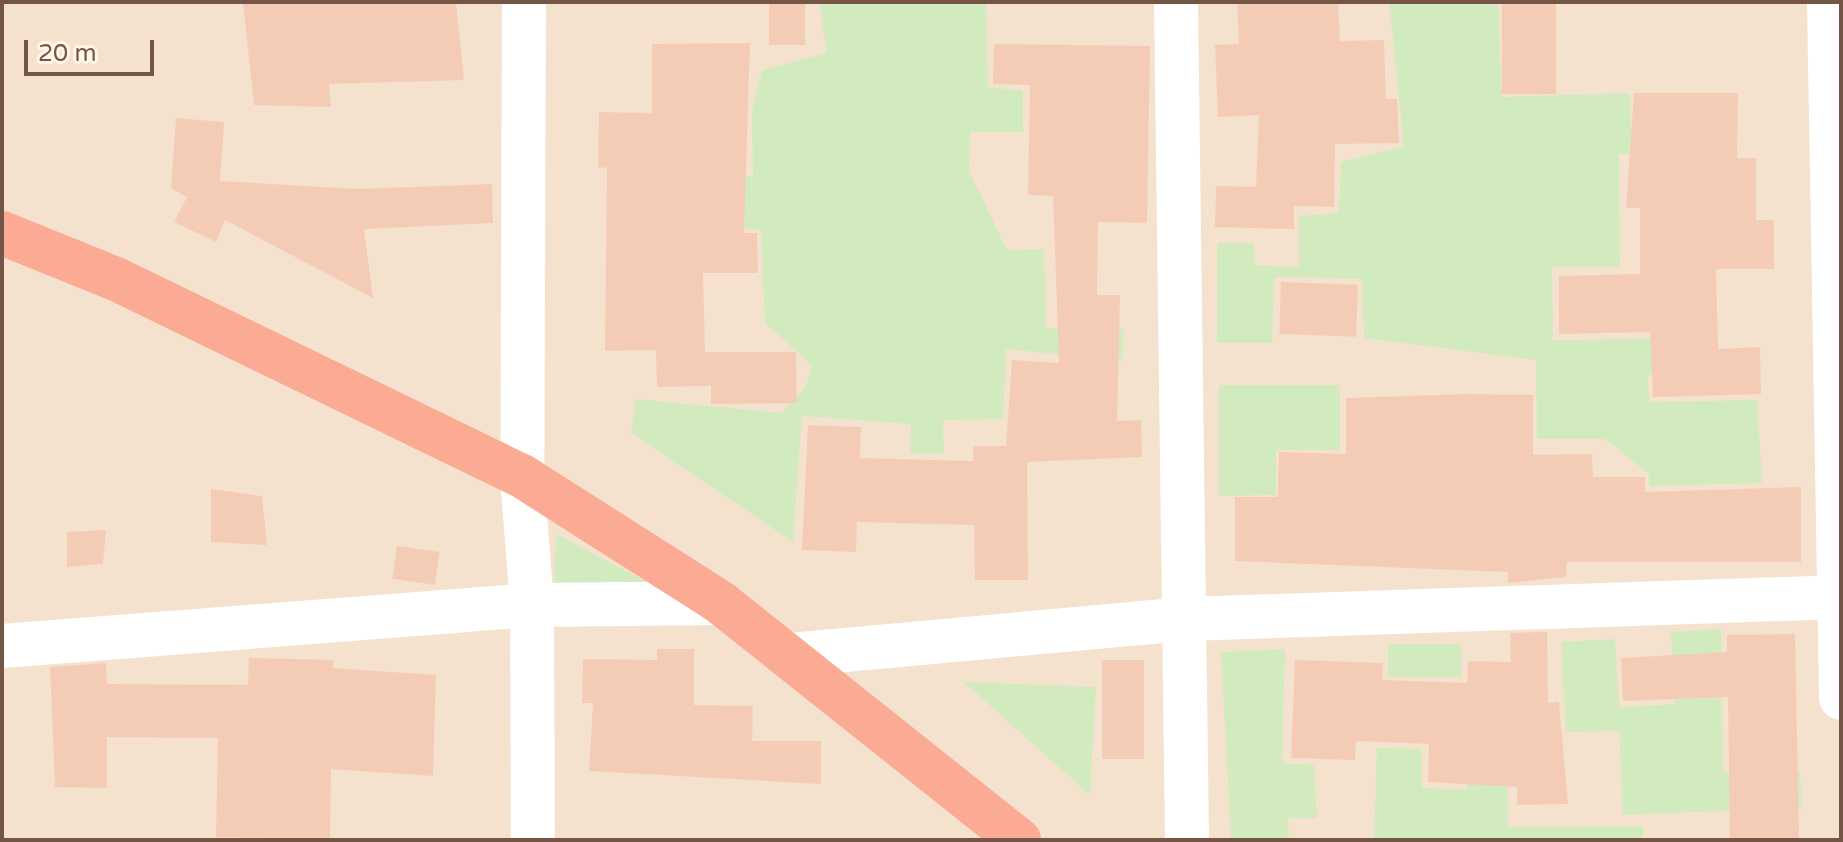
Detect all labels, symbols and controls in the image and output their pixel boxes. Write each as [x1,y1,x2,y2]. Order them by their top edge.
scale bar [28,24,158,74]
text: 20 m [38,39,96,68]

